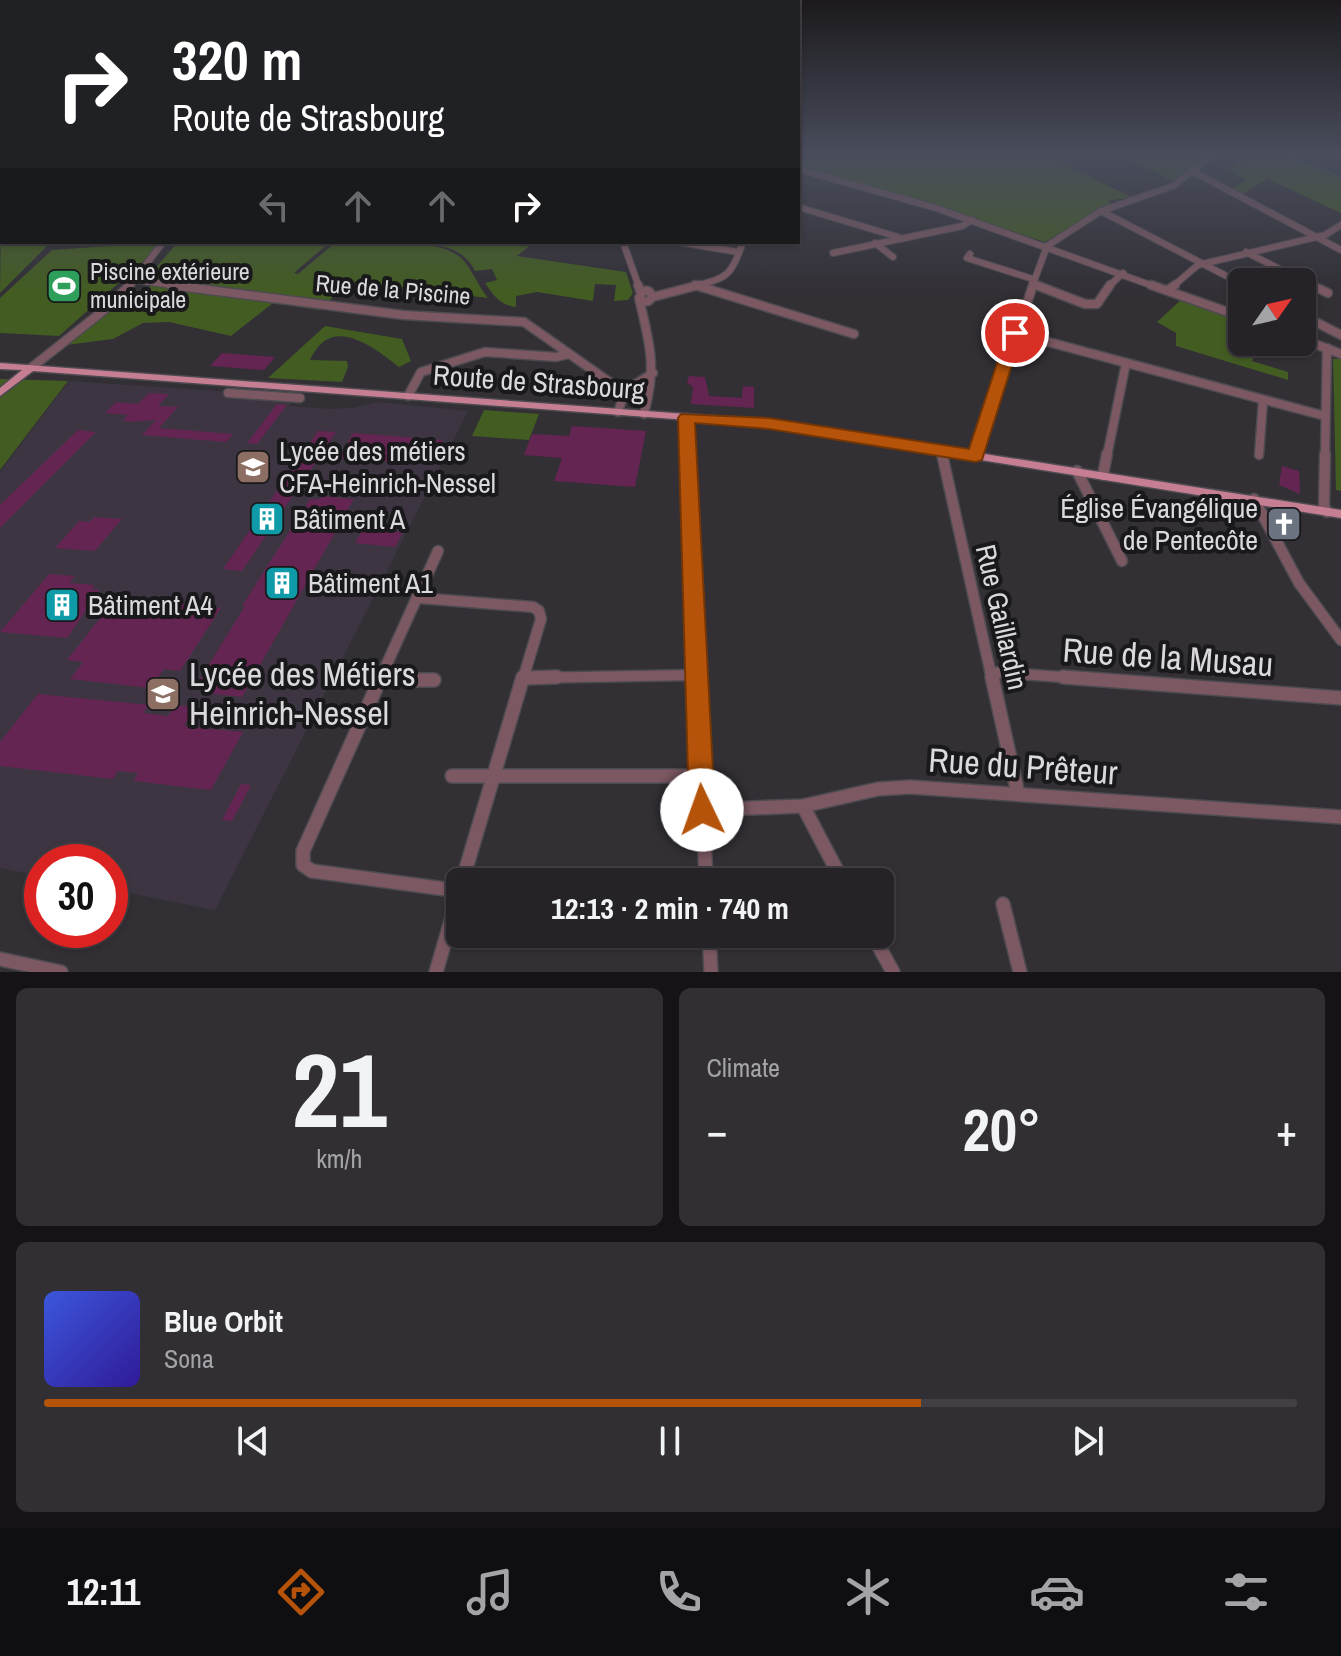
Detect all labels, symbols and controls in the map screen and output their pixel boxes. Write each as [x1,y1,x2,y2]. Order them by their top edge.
text: 320 m [172,22,302,97]
icon: right [40,32,144,136]
text: Route de Strasbourg [172,94,444,142]
icon: left [252,184,296,228]
icon: ahead [336,184,380,228]
icon: ahead [420,184,464,228]
icon: right [504,184,548,228]
place label: Piscine extérieure municipale [90,255,250,315]
street label: Rue de la Piscine [314,266,472,312]
sports icon: Piscine extérieure municipale [45,267,83,305]
north arrow [1228,268,1316,356]
map controls [1228,268,1316,356]
pin [981,299,1049,367]
icon: arrive [993,311,1037,355]
street label: Route de Strasbourg [432,356,646,408]
place label: Lycée des métiers CFA-Heinrich-Nessel [279,432,496,502]
school or university icon: Lycée des métiers CFA-Heinrich-Nessel [234,448,272,486]
place label: Église Évangélique de Pentecôte [1060,489,1258,559]
building icon: Bâtiment A [248,500,286,538]
place label: Bâtiment A [293,500,406,538]
church icon: Église Évangélique de Pentecôte [1265,505,1303,543]
street label: Rue Gaillardin [967,541,1037,693]
building icon: Bâtiment A1 [263,564,301,602]
place label: Bâtiment A1 [308,564,433,602]
building icon: Bâtiment A4 [43,586,81,624]
place label: Bâtiment A4 [88,586,213,624]
street label: Rue de la Musau [1061,627,1275,687]
place label: Lycée des Métiers Heinrich-Nessel [189,651,416,736]
school or university icon: Lycée des Métiers Heinrich-Nessel [144,675,182,713]
street label: Rue du Prêteur [927,736,1120,796]
position arrow [660,768,744,852]
speed limit sign: 30 [24,844,128,948]
text: 12:13 · 2 min · 740 m [551,888,789,928]
text: 21 [292,1019,387,1159]
text: Climate [707,1050,780,1085]
text: 20° [962,1089,1041,1170]
text: − [707,1100,728,1160]
text: + [1276,1100,1297,1160]
text: km/h [316,1141,362,1176]
text: Blue Orbit [164,1301,283,1341]
text: Sona [164,1341,214,1376]
icon: previous [231,1419,275,1463]
icon: pause [648,1419,692,1463]
icon: next [1066,1419,1110,1463]
icon: directions [273,1564,329,1620]
icon: music [462,1564,518,1620]
icon: phone [651,1564,707,1620]
icon: climate [840,1564,896,1620]
icon: car [1029,1564,1085,1620]
icon: filters [1218,1564,1274,1620]
text: 12:11 [67,1568,140,1616]

